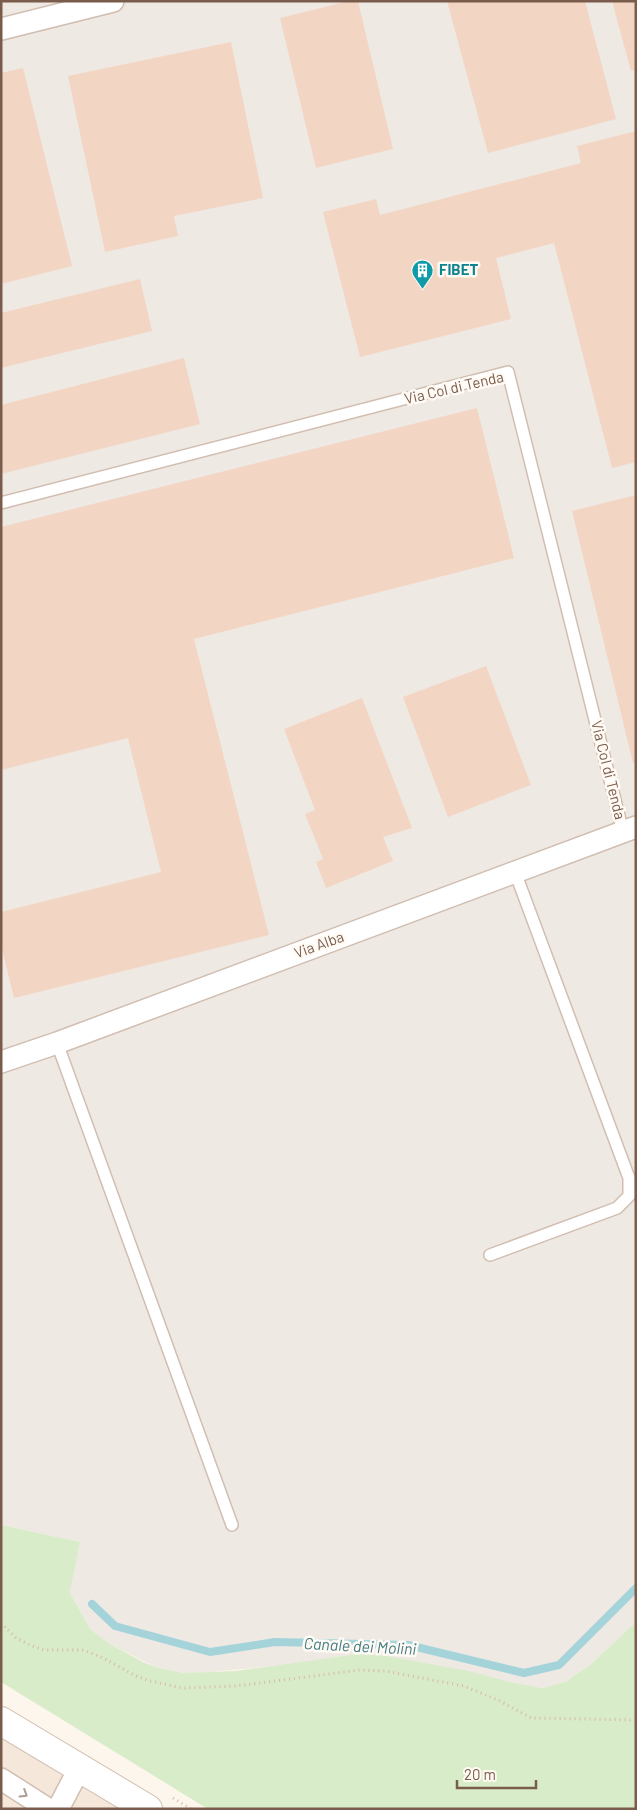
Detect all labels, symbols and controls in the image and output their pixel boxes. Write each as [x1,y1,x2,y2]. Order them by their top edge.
building icon: FIBET [411,258,435,289]
place label: FIBET [439,260,478,278]
street label: Via Col di Tenda [402,367,505,407]
street label: Via Col di Tenda [588,718,630,821]
street label: Via Alba [291,927,346,961]
water label: Canale dei Molini [303,1633,417,1658]
scale bar [457,1758,536,1790]
text: 20 m [464,1765,496,1783]
one-way arrow [19,1788,28,1797]

